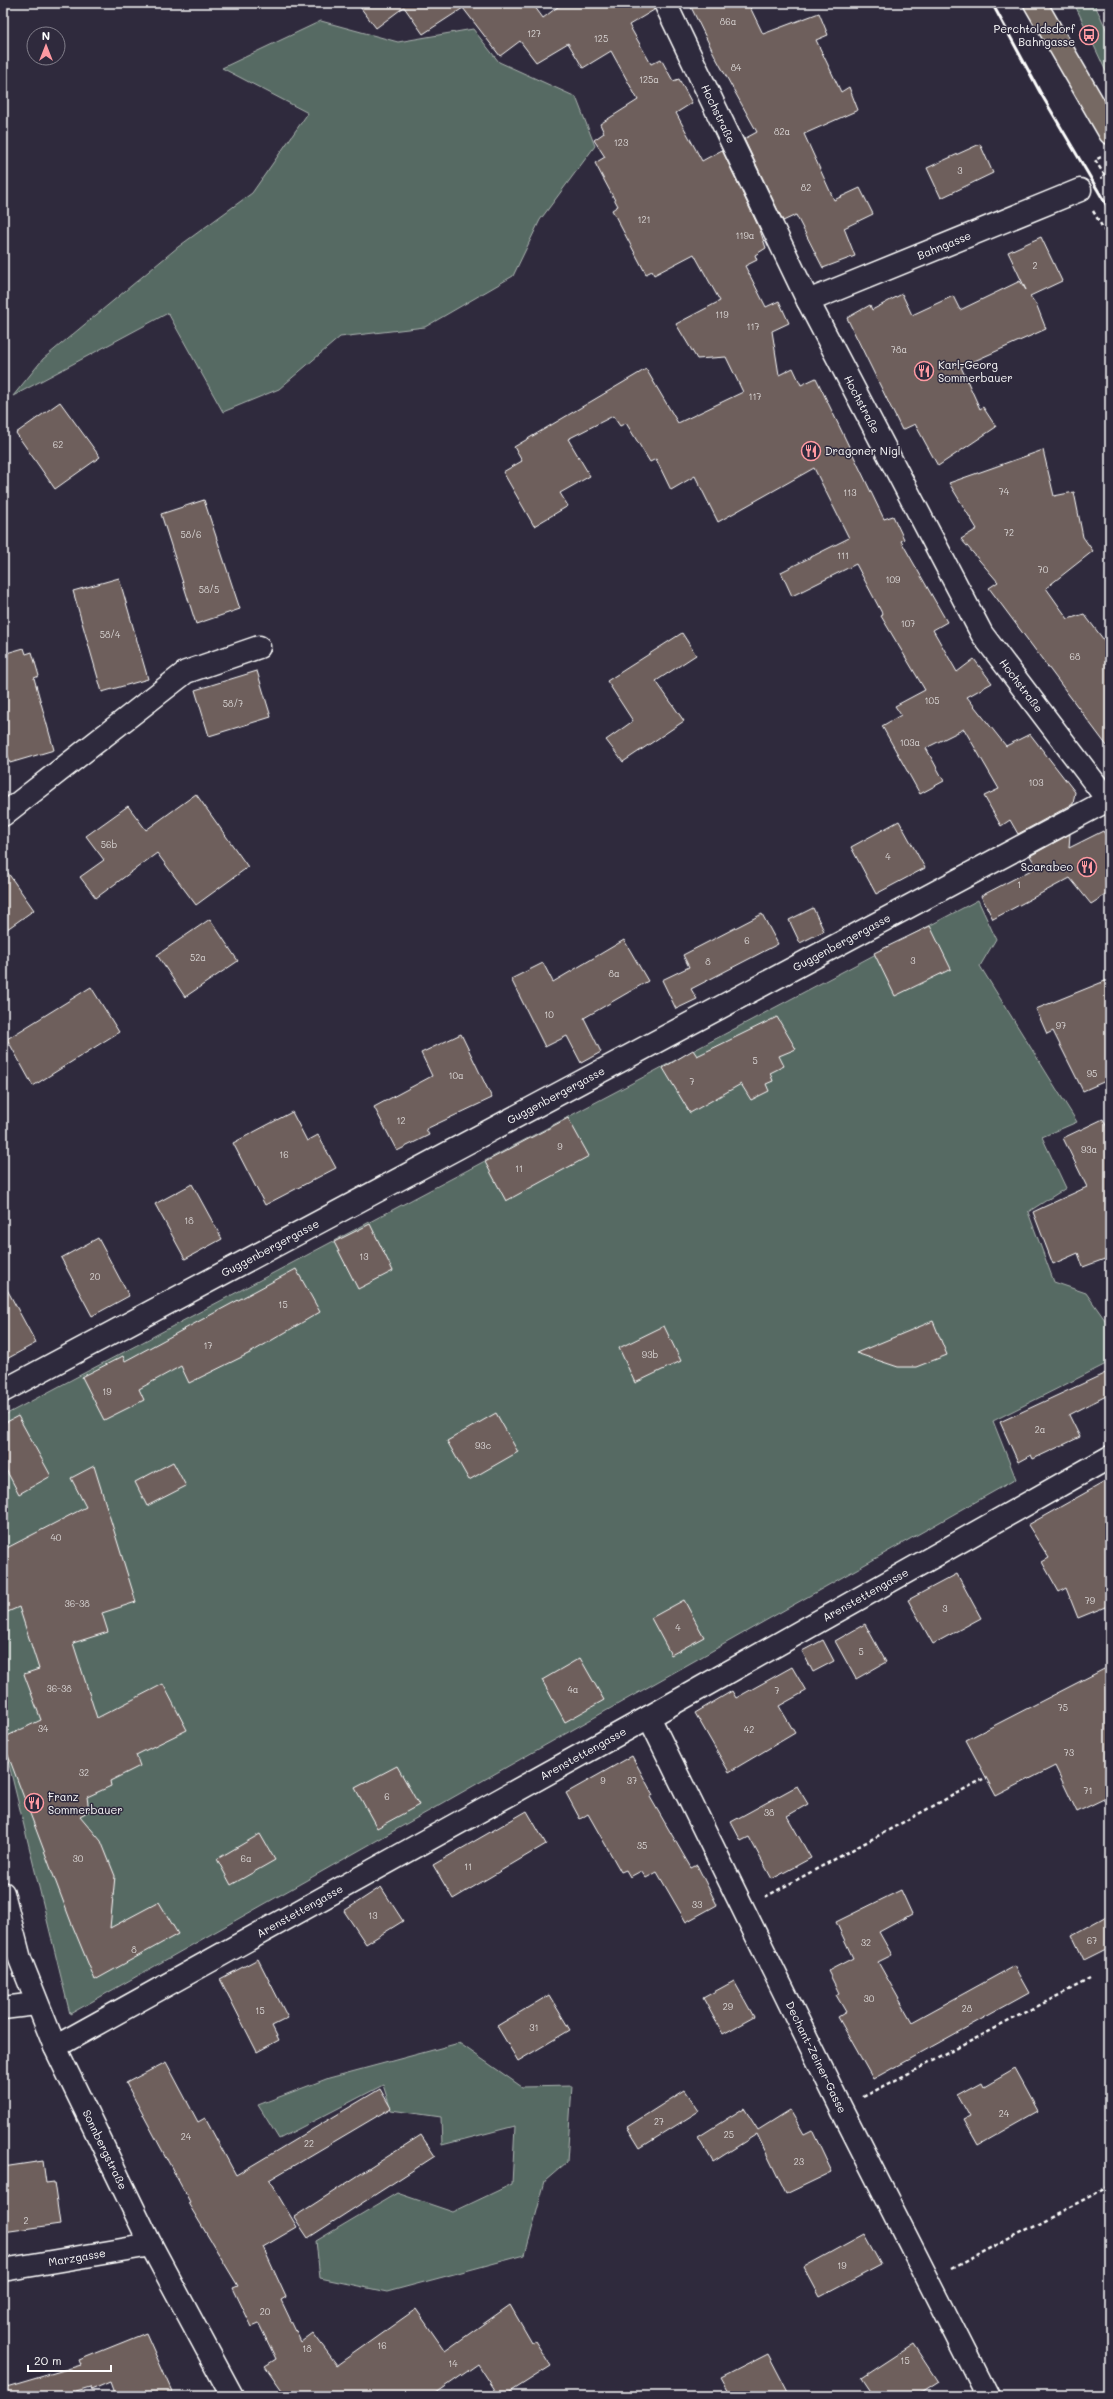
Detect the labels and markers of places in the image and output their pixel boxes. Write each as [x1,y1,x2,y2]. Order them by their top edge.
place label: Perchtoldsdorf Bahngasse [994,21,1076,49]
bus stop icon: Perchtoldsdorf Bahngasse [1078,24,1100,46]
place label: Karl-Georg Sommerbauer [938,357,1013,385]
restaurant icon: Karl-Georg Sommerbauer [913,360,935,382]
restaurant icon: Dragoner Nigl [800,440,822,462]
place label: Dragoner Nigl [825,443,900,458]
restaurant icon: Scarabeo [1076,856,1098,878]
place label: Scarabeo [1021,859,1073,874]
place label: Franz Sommerbauer [48,1789,123,1817]
restaurant icon: Franz Sommerbauer [23,1792,45,1814]

